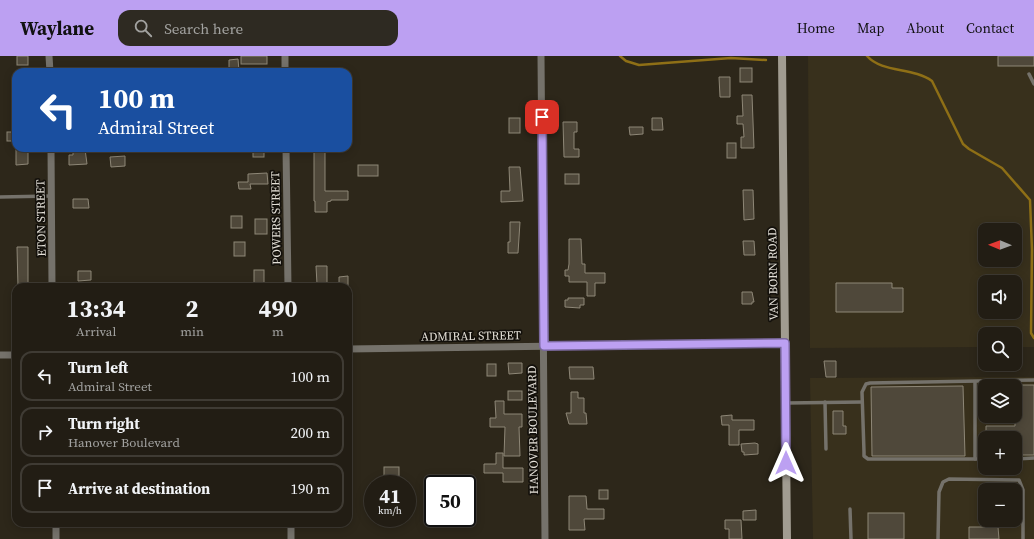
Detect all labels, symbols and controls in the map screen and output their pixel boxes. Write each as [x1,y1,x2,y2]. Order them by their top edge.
search box [118,10,398,46]
text: Waylane [20,15,94,41]
icon: search [132,17,154,39]
text: Search here [164,18,243,39]
text: Home [797,18,835,38]
text: Map [857,18,884,38]
text: About [906,18,944,38]
text: Contact [966,18,1014,38]
text: 100 m [98,79,175,117]
icon: left [32,84,84,136]
pin [525,100,559,134]
icon: arrive [531,106,553,128]
text: Admiral Street [98,115,214,140]
street label: POWERS STREET [267,170,285,265]
street label: ETON STREET [32,179,50,257]
north arrow [978,223,1022,267]
map controls [978,223,1022,527]
street label: VAN BORN ROAD [764,227,782,321]
button: sound [978,275,1022,319]
text: 13:34 [67,292,126,325]
text: 2 [186,292,199,325]
text: 490 [258,292,297,325]
text: Arrival [76,323,116,340]
text: min [180,323,204,340]
text: m [272,323,284,340]
street label: ADMIRAL STREET [421,327,522,345]
button: search [978,327,1022,371]
text: Turn left [68,357,128,378]
icon: left [34,365,56,387]
street label: HANOVER BOULEVARD [524,365,542,495]
text: 100 m [290,366,330,387]
text: Admiral Street [68,378,152,395]
button: layers [978,379,1022,423]
text: Turn right [68,413,140,434]
icon: right [34,421,56,443]
text: 200 m [290,422,330,443]
button: + [978,431,1022,475]
text: Hanover Boulevard [68,434,180,451]
position arrow [765,442,807,484]
speed limit sign: 50 [424,475,476,527]
icon: arrive [34,477,56,499]
text: Arrive at destination [68,478,210,499]
text: 190 m [290,478,330,499]
text: 41 [379,482,401,510]
button: − [978,483,1022,527]
text: km/h [378,504,402,517]

